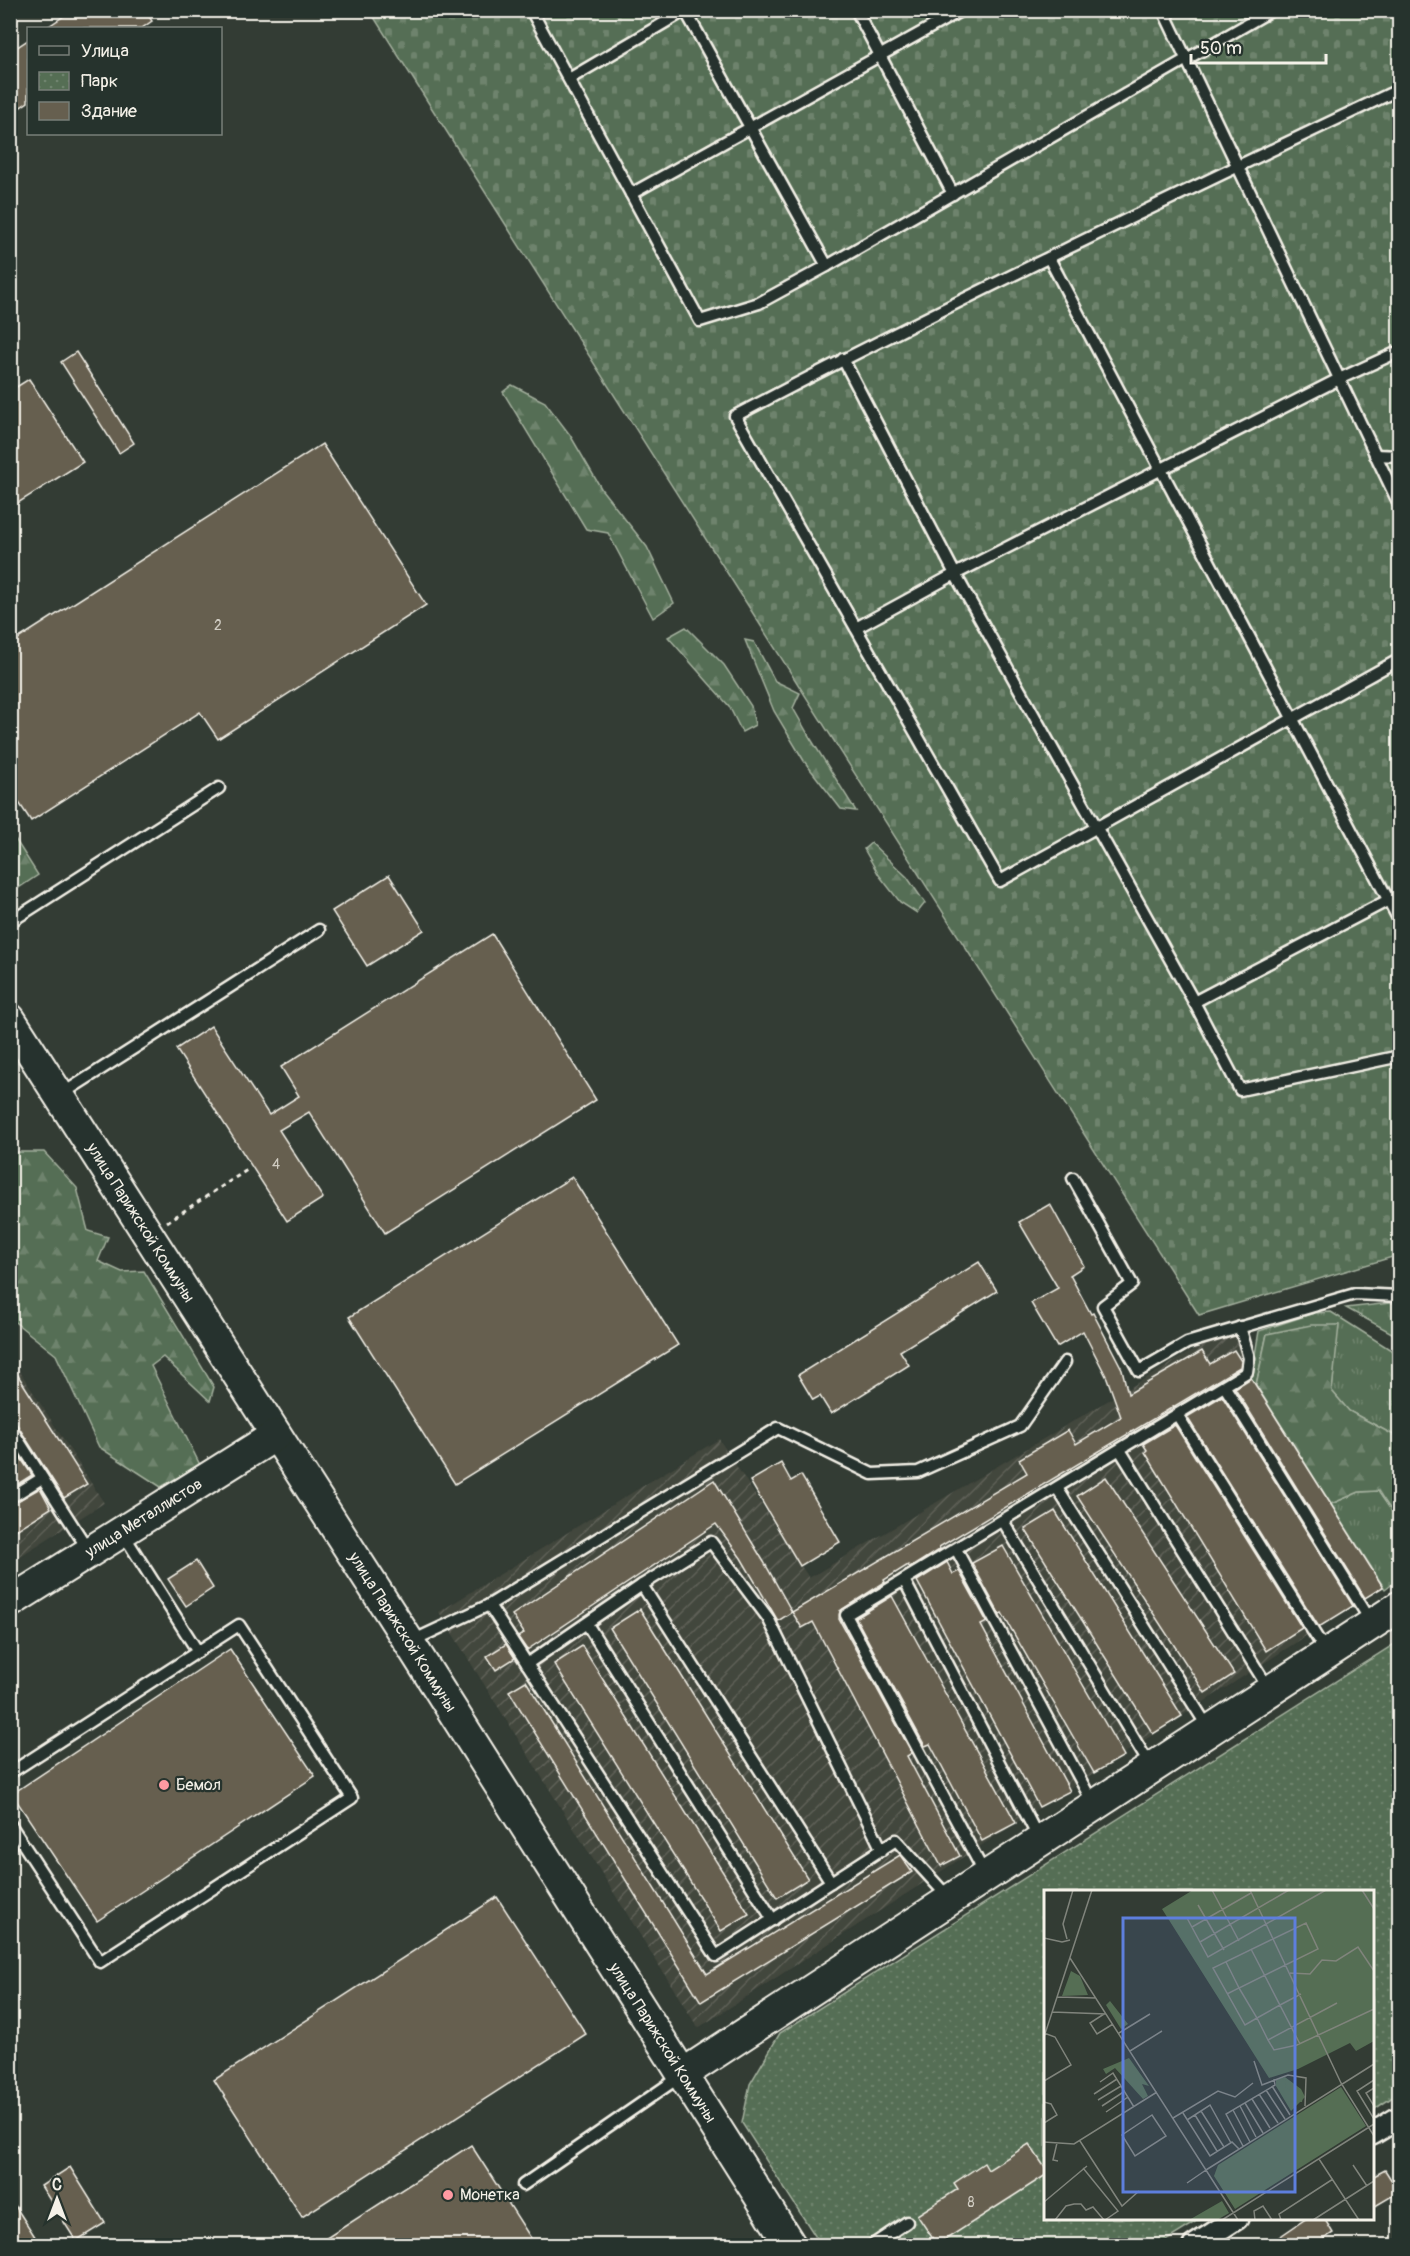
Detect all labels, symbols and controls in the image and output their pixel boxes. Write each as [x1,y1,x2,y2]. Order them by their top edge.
legend [27,27,222,135]
scale bar [1191,27,1326,65]
text: 50 m [1200,37,1242,60]
text: Улица [81,40,129,63]
text: Парк [81,70,118,93]
text: Здание [81,100,137,123]
house number: 2 [214,617,222,634]
street label: улица Парижской Коммуны [82,1138,199,1306]
house number: 4 [272,1156,280,1173]
street label: улица Металлистов [81,1474,206,1563]
street label: улица Парижской Коммуны [344,1548,461,1716]
place label: Бемол [176,1775,221,1795]
marker: Бемол [157,1778,171,1792]
inset map [1044,1890,1374,2220]
street label: улица Парижской Коммуны [604,1958,721,2127]
north arrow [27,2169,87,2229]
text: С [52,2175,62,2195]
place label: Монетка [460,2185,520,2205]
marker: Монетка [441,2188,455,2202]
house number: 8 [967,2194,975,2211]

